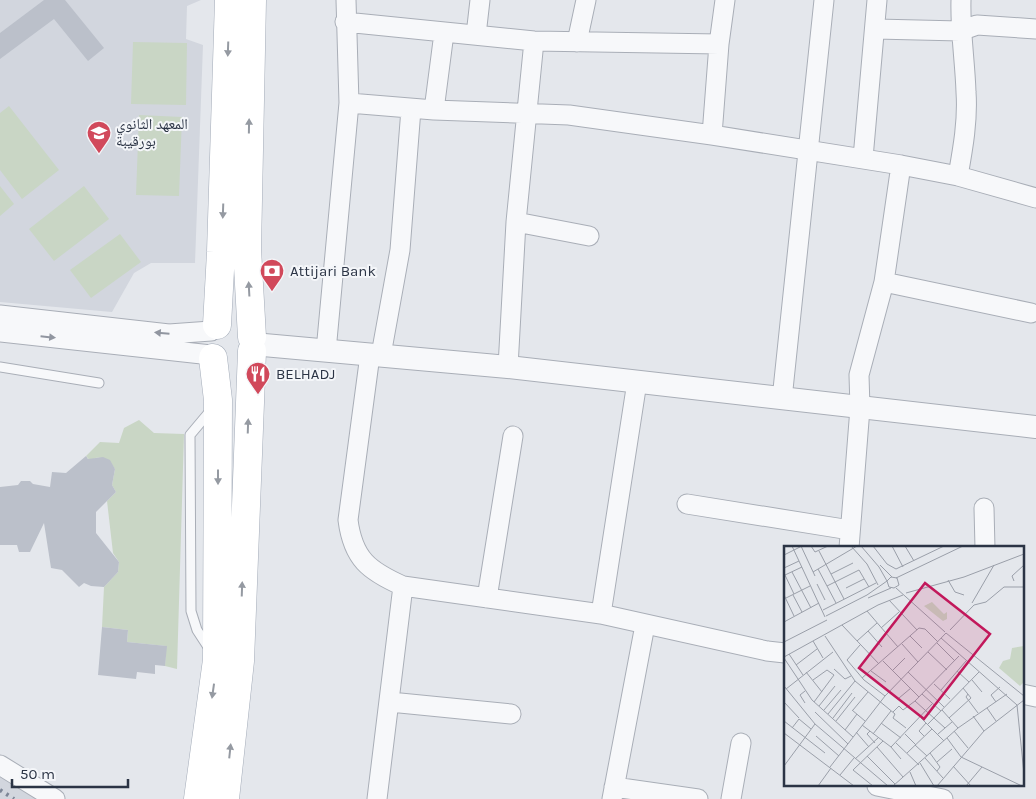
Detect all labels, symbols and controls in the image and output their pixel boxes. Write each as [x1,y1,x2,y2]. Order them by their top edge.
one-way arrow [224,41,232,57]
place label: المعهد الثانوي بورقيبة [116,115,188,150]
one-way arrow [245,118,253,134]
school or university icon: المعهد الثانوي بورقيبة [86,120,112,154]
one-way arrow [218,203,226,219]
bank icon: Attijari Bank [259,258,285,292]
place label: Attijari Bank [290,262,376,280]
one-way arrow [245,280,253,296]
one-way arrow [154,329,170,337]
one-way arrow [41,333,57,341]
restaurant icon: BELHADJ [245,361,271,395]
place label: BELHADJ [276,365,335,383]
one-way arrow [244,418,252,434]
one-way arrow [214,469,222,485]
inset map [784,546,1024,786]
one-way arrow [239,580,247,596]
one-way arrow [208,684,216,700]
one-way arrow [226,742,234,758]
scale bar [12,756,129,788]
text: 50 m [20,765,55,783]

